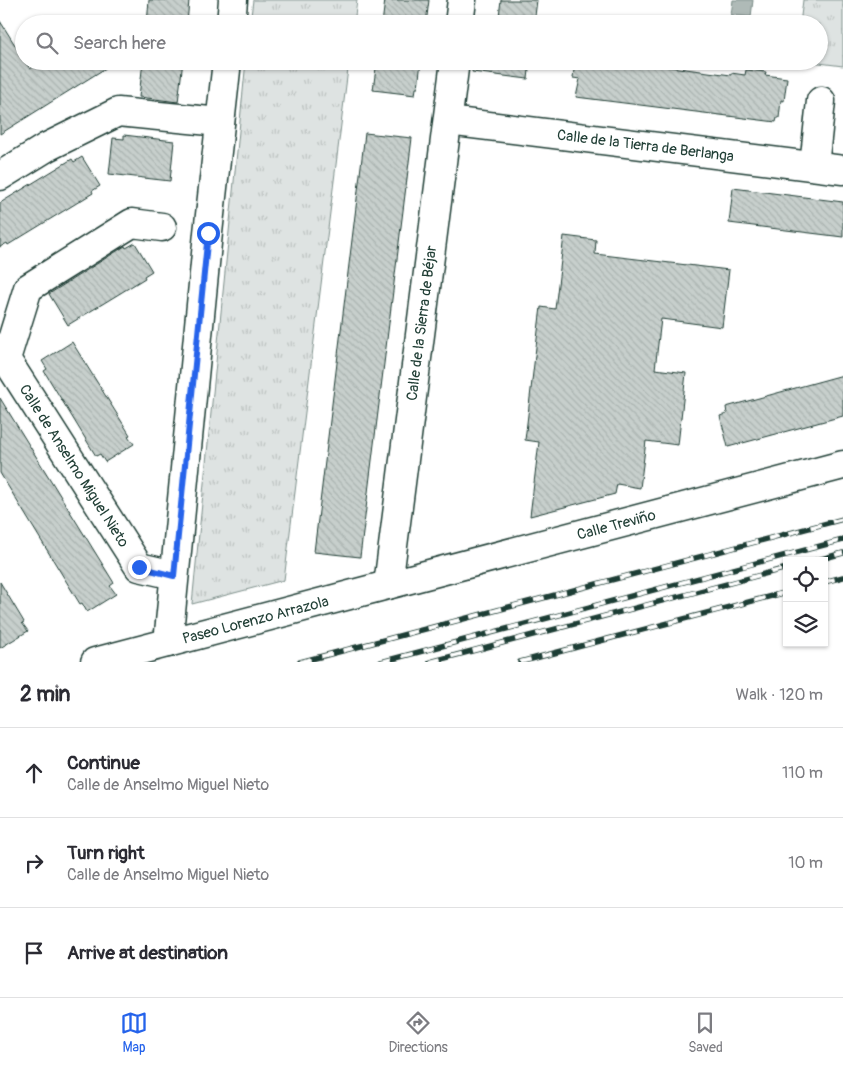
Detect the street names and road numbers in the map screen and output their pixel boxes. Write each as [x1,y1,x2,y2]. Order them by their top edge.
street label: Calle de la Tierra de Berlanga [556,126,735,166]
street label: Calle de la Sierra de Béjar [403,244,441,402]
street label: Calle de Anselmo Miguel Nieto [15,381,133,551]
street label: Calle Treviño [575,506,658,545]
street label: Paseo Lorenzo Arrazola [181,592,331,649]

